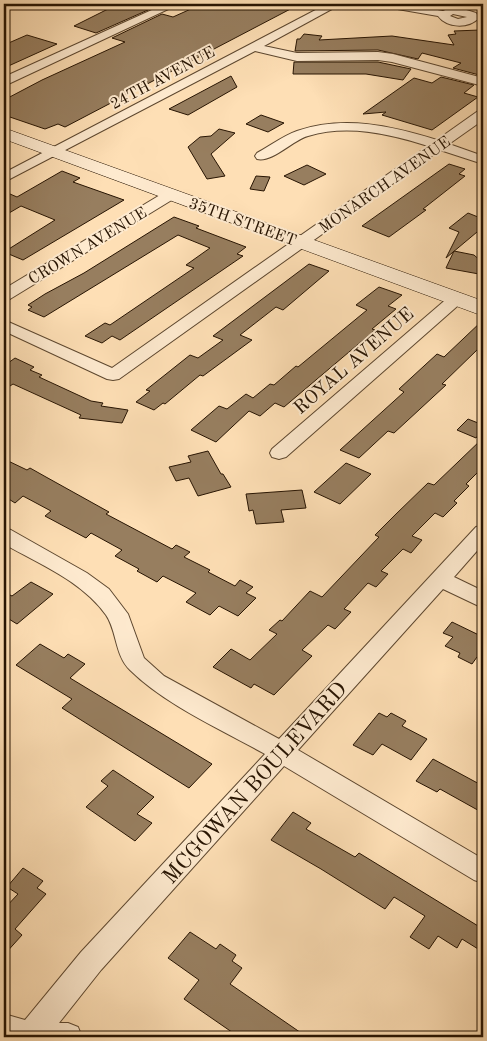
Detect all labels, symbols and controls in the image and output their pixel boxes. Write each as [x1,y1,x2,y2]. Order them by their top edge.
street label: 24TH AVENUE [108,44,218,113]
street label: MONARCH AVENUE [316,134,454,237]
street label: 35TH STREET [186,196,298,250]
street label: CROWN AVENUE [26,205,150,288]
street label: ROYAL AVENUE [291,305,418,419]
street label: MCGOWAN BOULEVARD [159,678,352,889]

